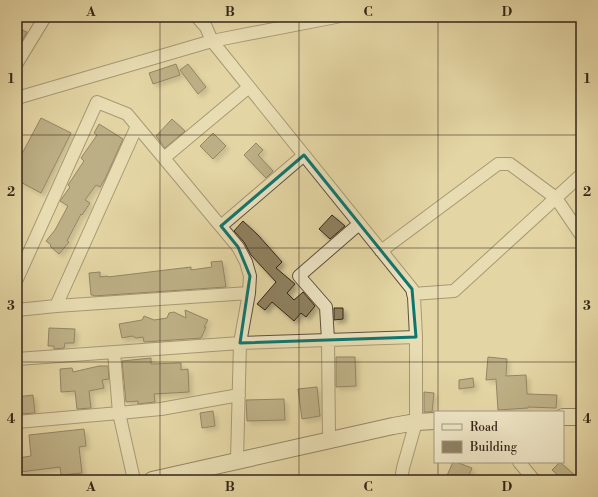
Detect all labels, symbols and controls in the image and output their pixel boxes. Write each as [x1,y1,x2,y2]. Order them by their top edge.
text: A [85,4,96,20]
text: B [225,4,235,20]
text: C [363,4,373,20]
text: D [502,4,512,20]
text: 1 [8,71,15,87]
text: 1 [584,71,591,87]
text: 2 [7,184,15,200]
text: 2 [583,184,591,200]
text: 3 [7,298,15,314]
text: 3 [583,298,591,314]
text: 4 [7,411,16,427]
legend [434,411,564,463]
text: 4 [583,411,592,427]
text: Road [470,420,498,435]
text: Building [469,440,518,455]
text: A [85,479,96,495]
text: B [225,479,235,495]
text: C [363,479,373,495]
text: D [502,479,512,495]

